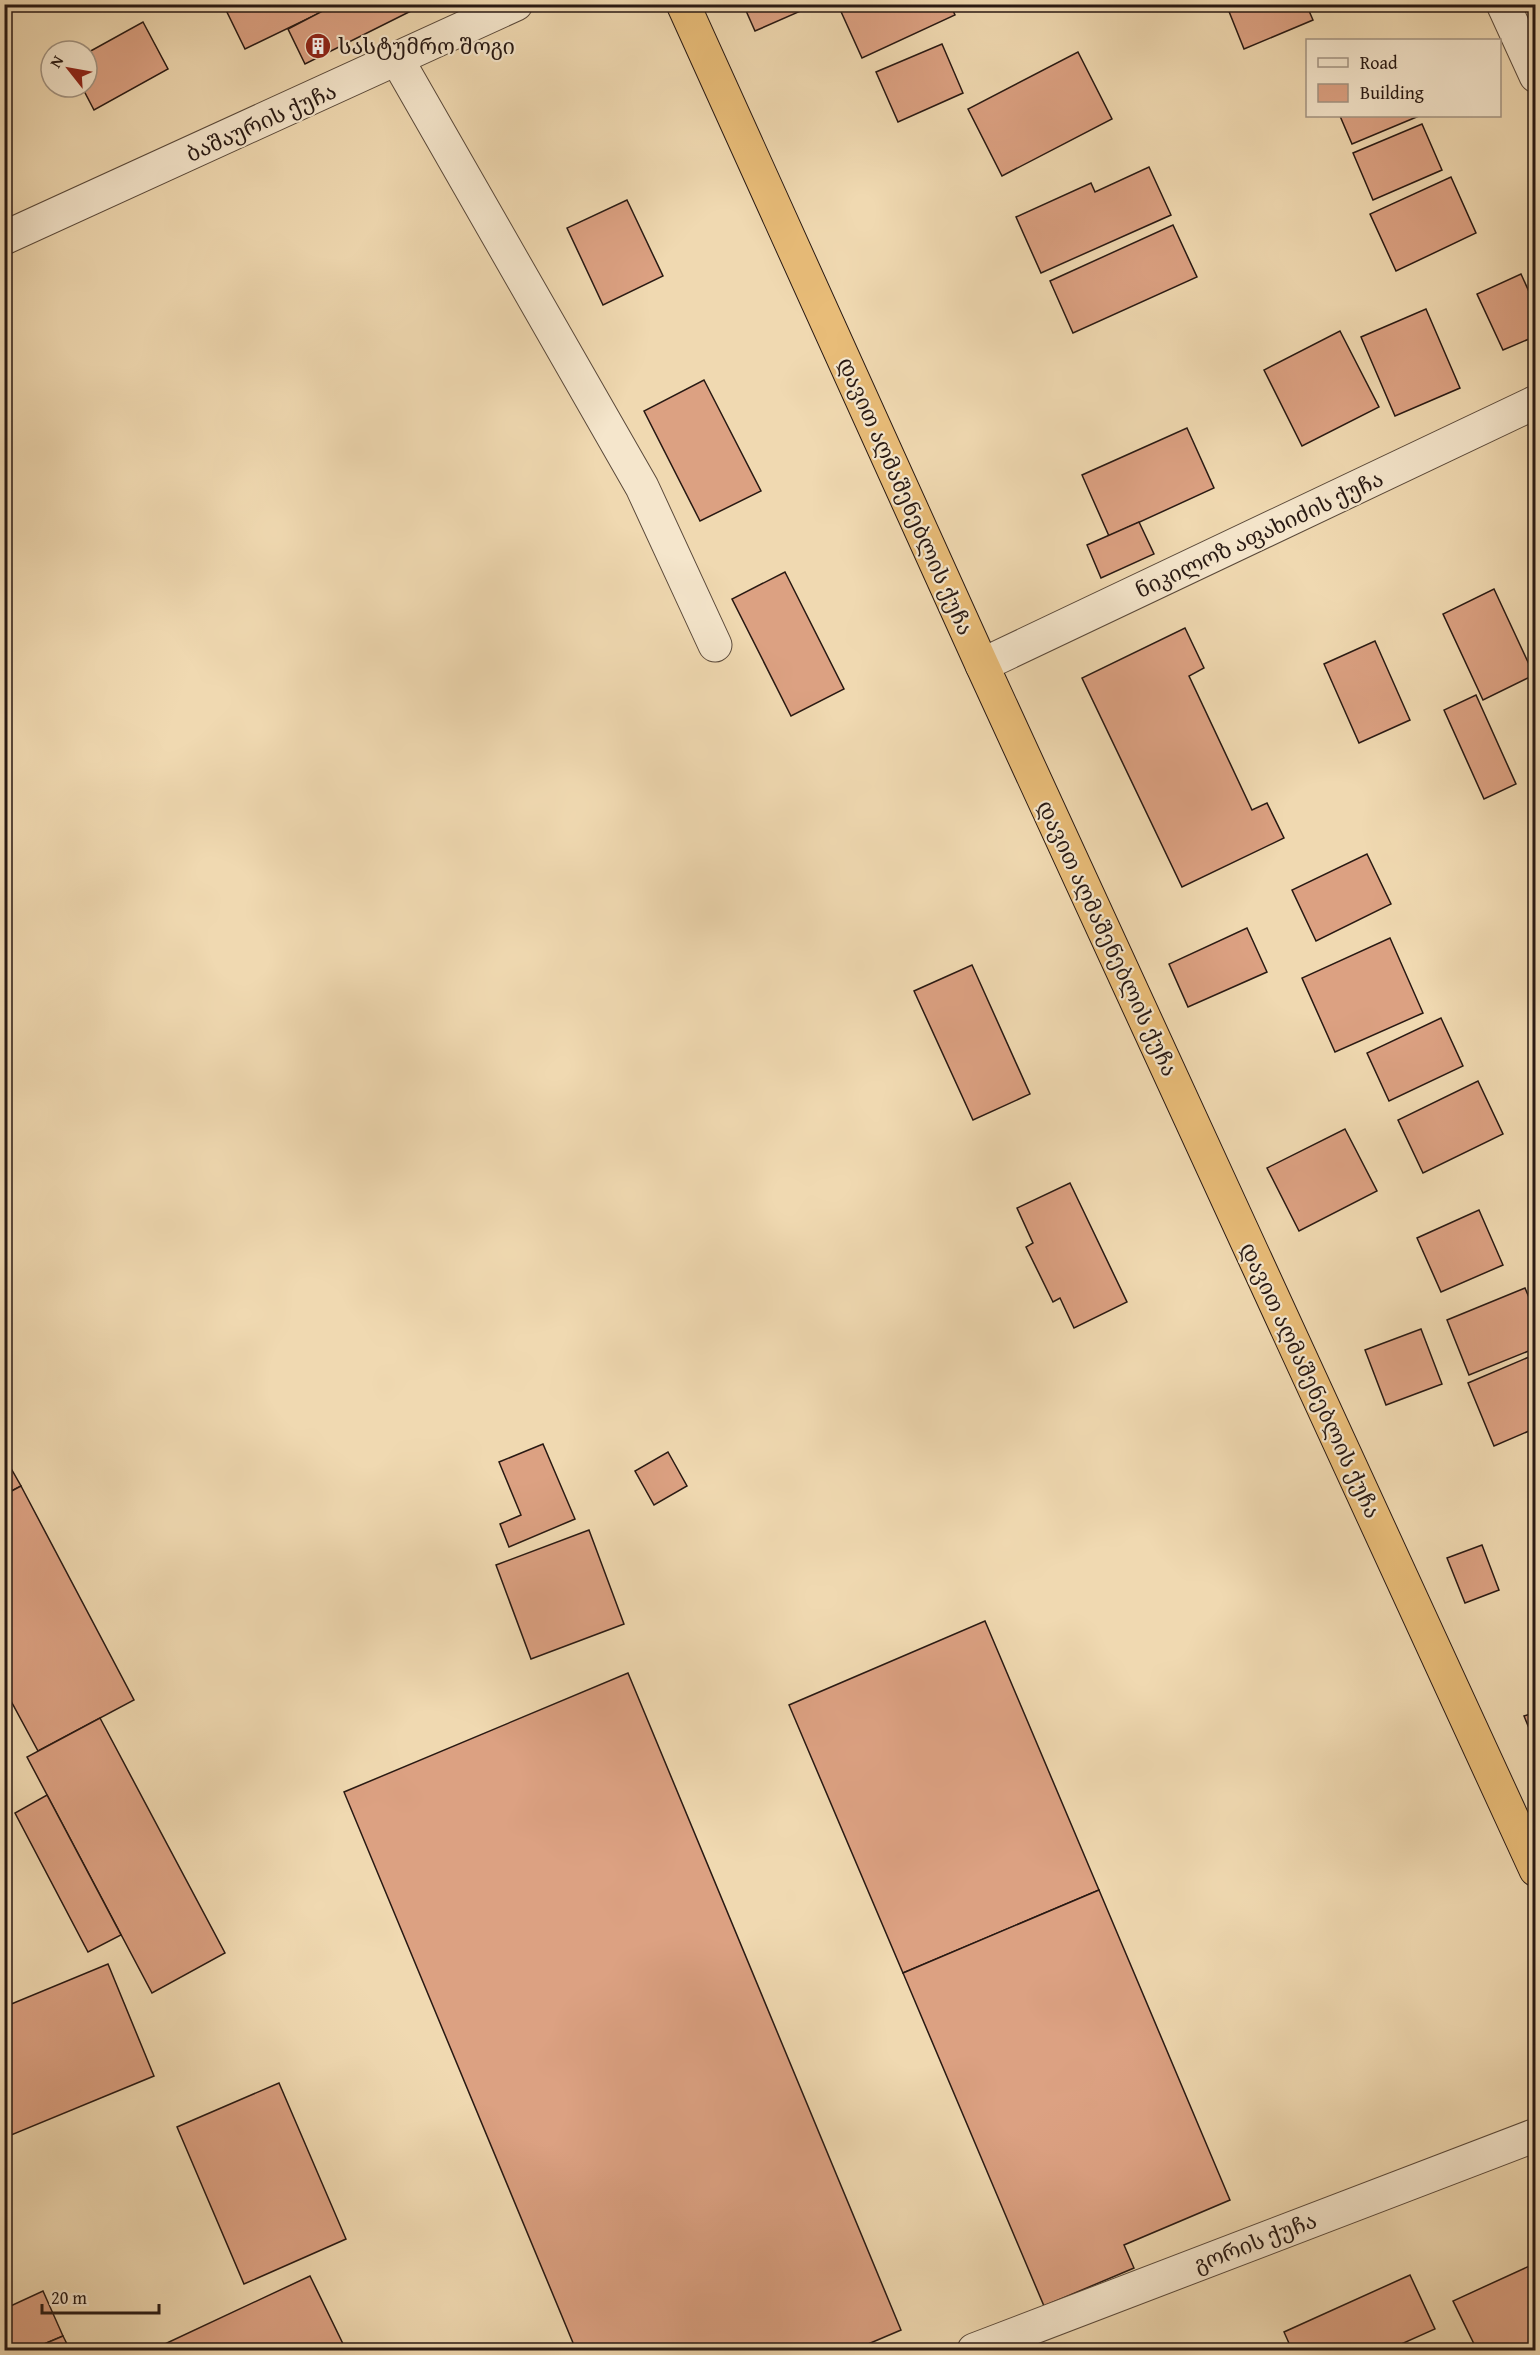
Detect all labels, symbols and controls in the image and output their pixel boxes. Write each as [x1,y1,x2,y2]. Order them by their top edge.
place label: სასტუმრო შოგი [338,30,515,62]
building icon: სასტუმრო შოგი [303,31,333,61]
north arrow [39,39,99,99]
legend [1306,39,1501,117]
text: Road [1360,49,1398,76]
text: N [43,50,69,72]
street label: ბაშაურის ქუჩა [181,75,341,169]
text: Building [1360,79,1424,106]
street label: დავით აღმაშენებლის ქუჩა [830,352,982,640]
street label: ნიკილოზ აფახიძის ქუჩა [1130,462,1388,606]
street label: დავით აღმაშენებლის ქუჩა [1030,795,1186,1081]
street label: დავით აღმაშენებლის ქუჩა [1233,1237,1389,1523]
street label: გორის ქუჩა [1189,2204,1321,2280]
scale bar [42,2277,159,2315]
text: 20 m [51,2284,87,2311]

